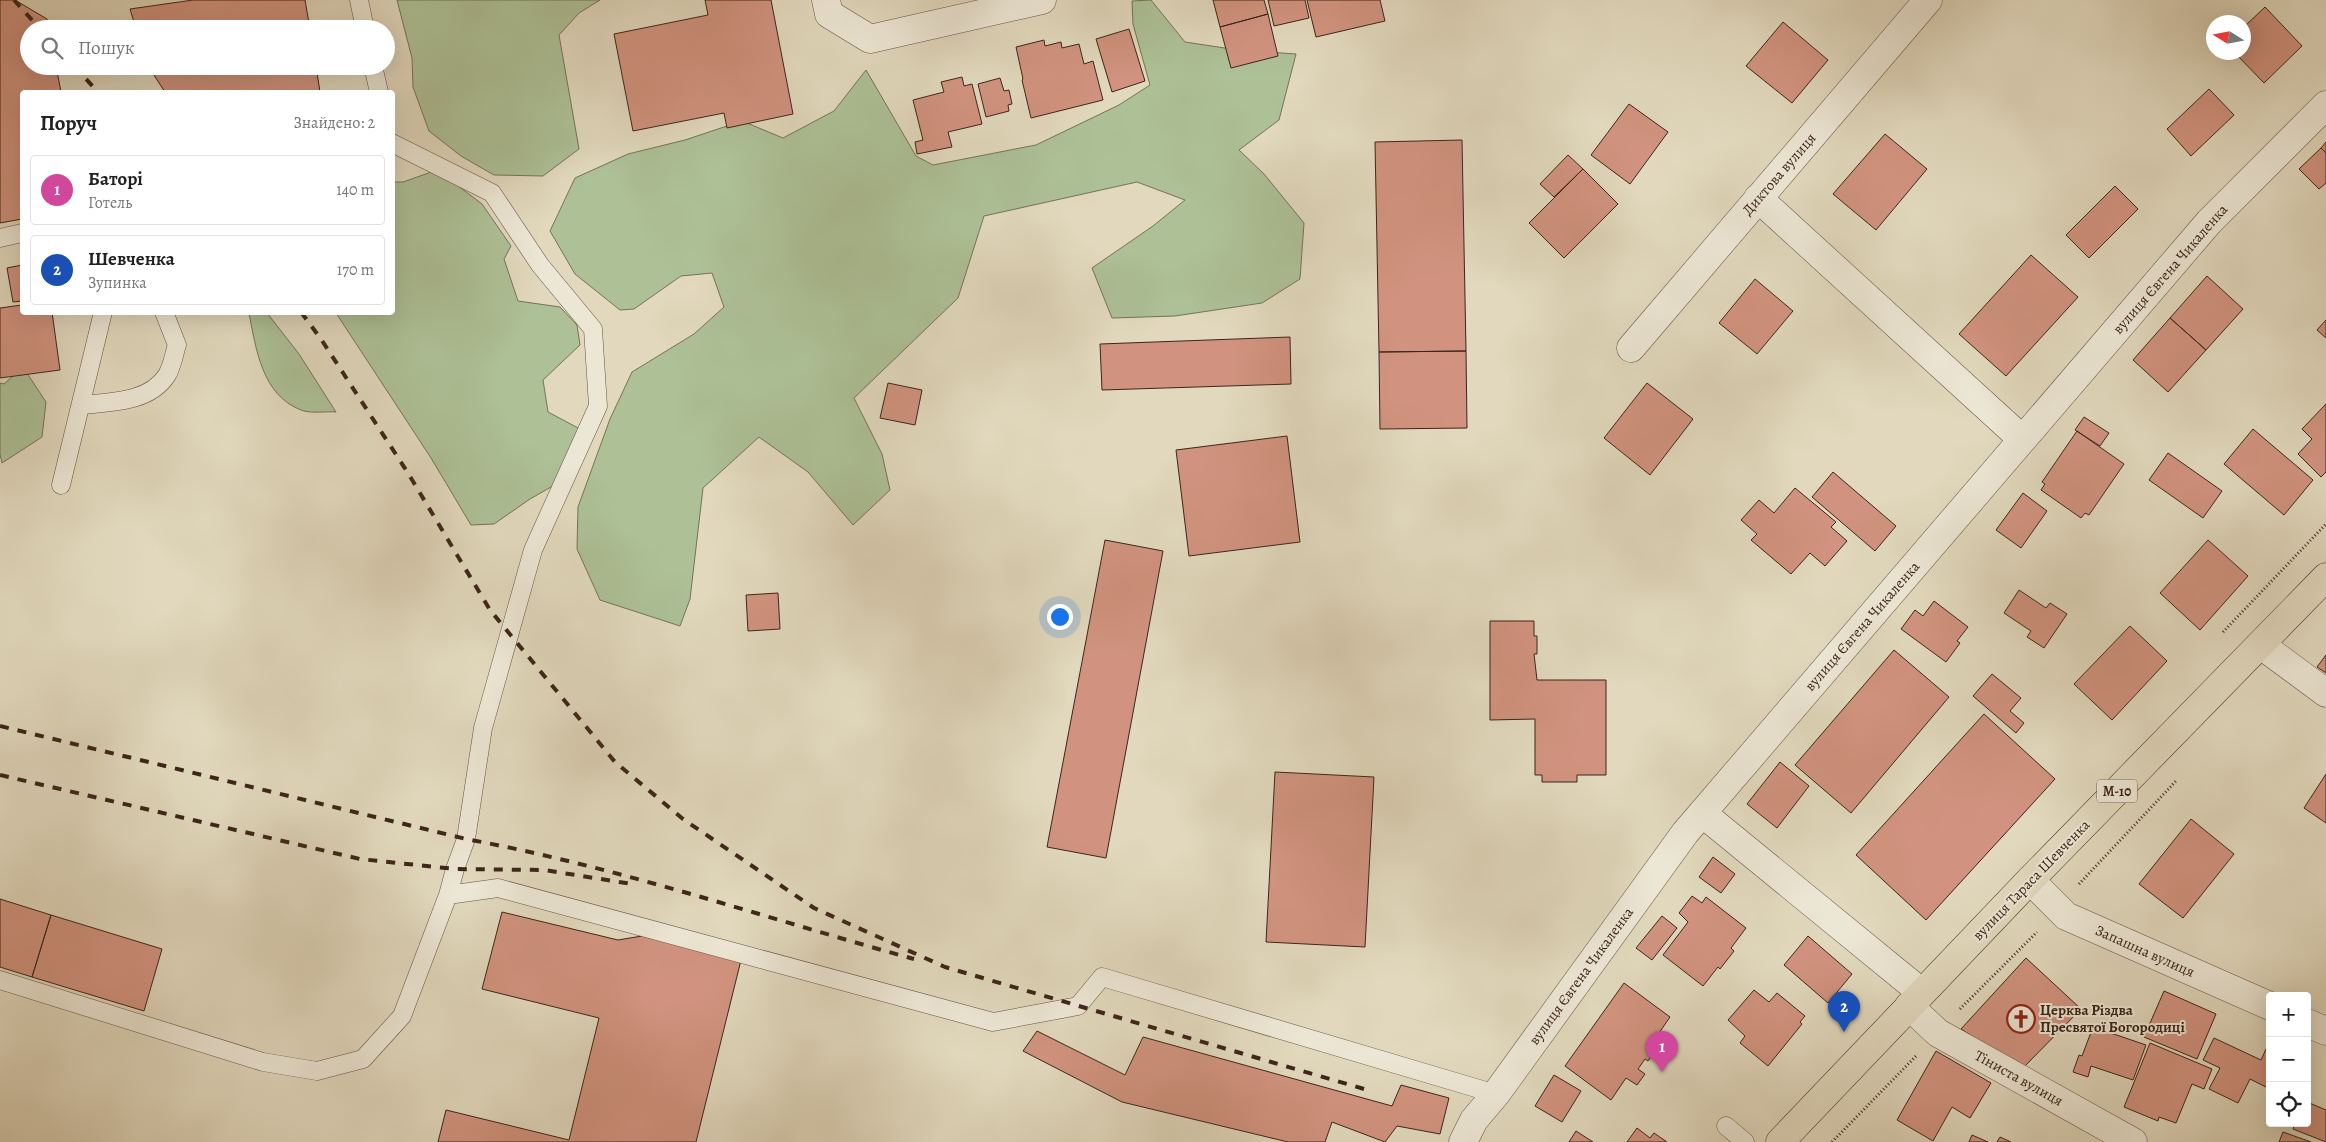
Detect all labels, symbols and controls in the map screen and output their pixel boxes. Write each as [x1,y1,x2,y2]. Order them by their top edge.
north arrow [2206,15,2251,60]
search box [20,20,395,75]
icon: search [38,34,66,62]
text: Пошук [78,35,135,61]
text: Поруч [40,109,97,137]
text: Знайдено: 2 [294,112,375,134]
street label: Диктова вулиця [1738,129,1820,219]
text: Баторі [88,166,143,192]
text: 1 [54,179,60,201]
text: 140 m [336,179,374,201]
text: Готель [88,192,132,214]
street label: вулиця Євгена Чикаленка [2108,200,2232,338]
text: Шевченка [88,246,175,272]
text: 2 [53,259,61,281]
text: 170 m [337,259,374,281]
text: Зупинка [88,272,147,294]
street label: вулиця Євгена Чикаленка [1800,557,1924,695]
your location [1047,604,1073,630]
road number: М-10 [2097,779,2137,802]
street label: вулиця Тараса Шевченка [1968,815,2094,945]
street label: вулиця Євгена Чикаленка [1524,903,1638,1049]
street label: Запашна вулиця [2092,920,2198,982]
pin: 2 [1828,991,1860,1032]
map controls [2266,992,2311,1127]
button: + [2266,992,2311,1037]
place label: Церква Різдва Пресвятої Богородиці [2040,1000,2185,1037]
church icon: Церква Різдва Пресвятої Богородиці [2006,1004,2036,1034]
pin: 1 [1646,1031,1678,1072]
button: − [2266,1037,2311,1082]
street label: Тіниста вулиця [1971,1045,2067,1111]
button: locate [2266,1082,2311,1127]

